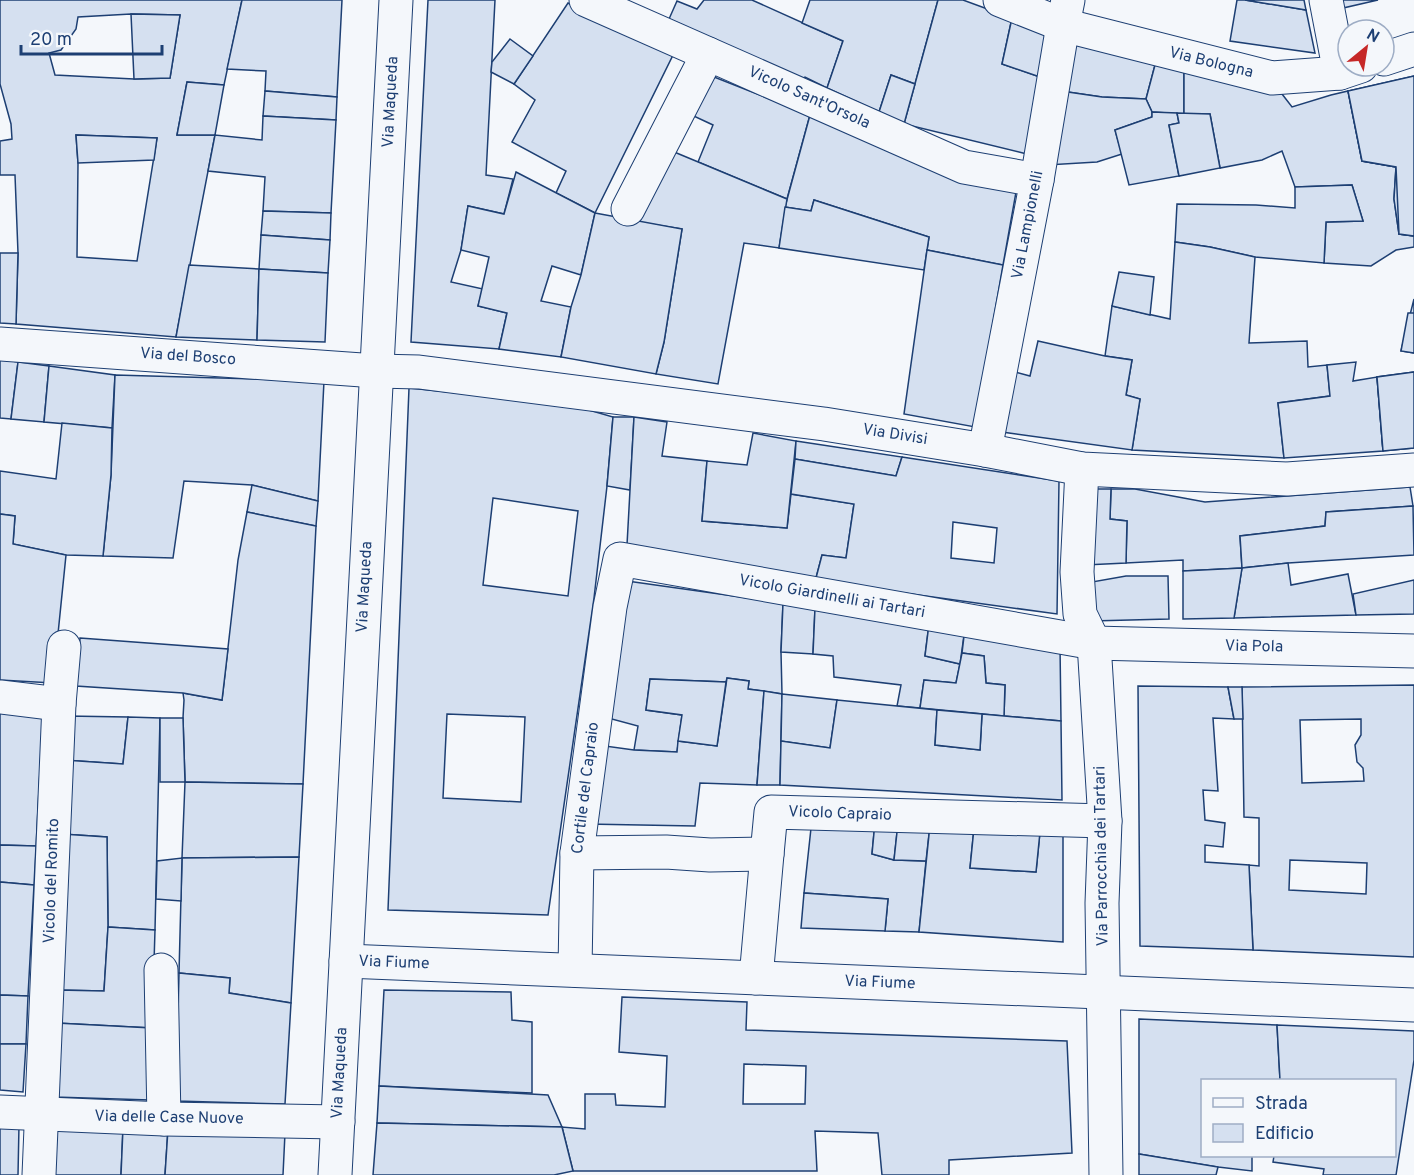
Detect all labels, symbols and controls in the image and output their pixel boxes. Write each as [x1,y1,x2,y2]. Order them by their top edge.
scale bar [21,18,162,56]
north arrow [1336,18,1396,78]
text: N [1363,25,1382,48]
text: 20 m [30,29,72,52]
street label: Via Bologna [1167,43,1255,83]
street label: Via Maqueda [379,56,403,148]
street label: Vicolo Sant'Orsola [745,62,873,134]
street label: Via Lampionelli [1008,169,1048,281]
street label: Via del Bosco [139,344,237,370]
street label: Via Divisi [861,420,929,450]
street label: Via Maqueda [353,541,377,633]
street label: Vicolo Giardinelli ai Tartari [737,571,927,623]
street label: Via Pola [1225,636,1283,658]
street label: Cortile del Capraio [568,721,604,855]
street label: Via Parrocchia dei Tartari [1090,766,1114,946]
street label: Vicolo Capraio [788,802,892,826]
street label: Vicolo del Romito [40,818,64,944]
street label: Via Fiume [358,952,430,974]
street label: Via Fiume [844,972,916,994]
street label: Via Maqueda [328,1027,352,1119]
legend [1201,1079,1396,1157]
text: Strada [1255,1093,1308,1116]
street label: Via delle Case Nuove [94,1107,244,1129]
text: Edificio [1255,1123,1314,1146]

